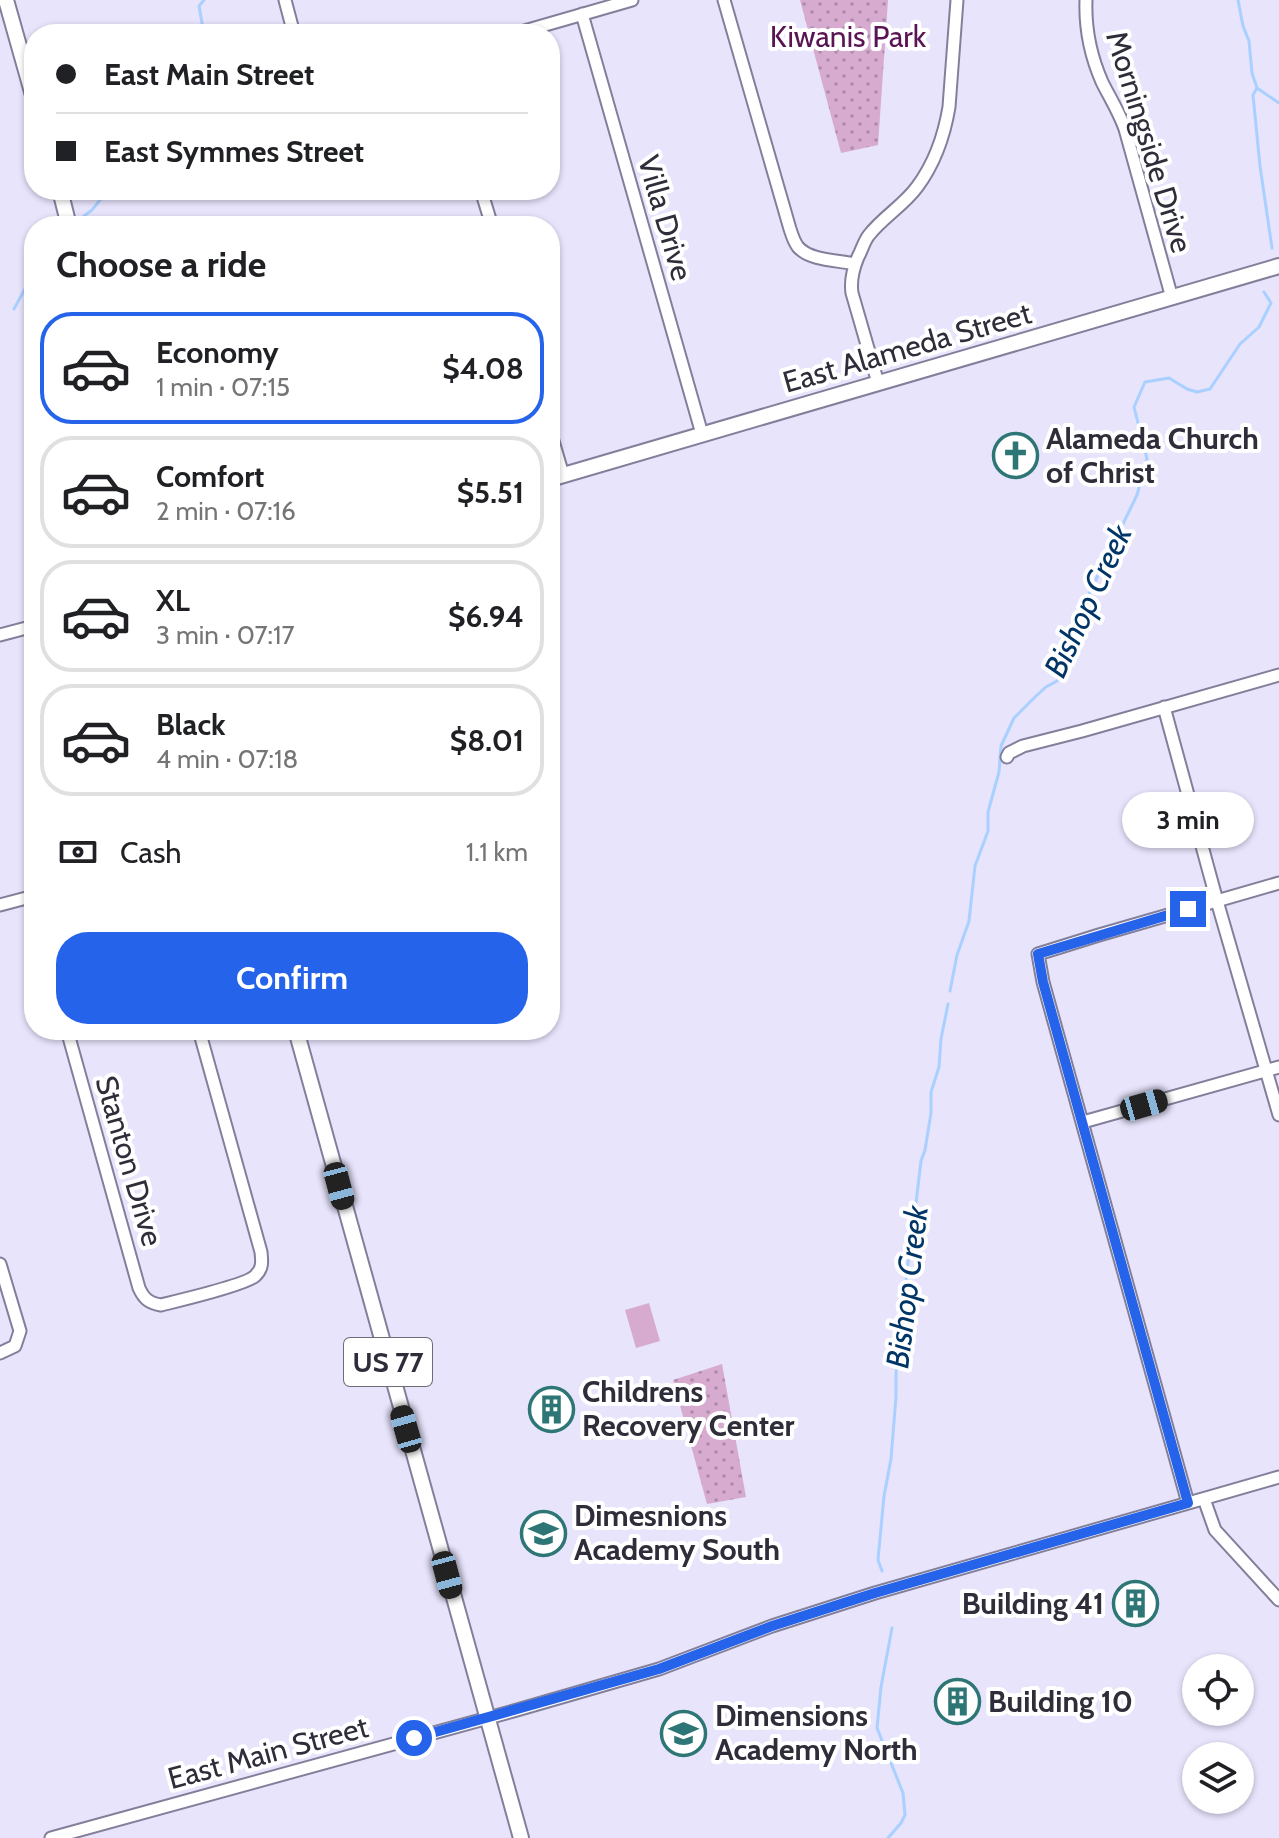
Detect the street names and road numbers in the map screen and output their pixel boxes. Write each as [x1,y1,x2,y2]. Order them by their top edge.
street label: Morningside Drive [1098,27,1201,257]
street label: Villa Drive [630,151,701,285]
street label: East Alameda Street [778,294,1035,401]
street label: Stanton Drive [88,1071,171,1250]
road number: US 77 [344,1338,432,1386]
street label: East Main Street [164,1708,372,1797]

